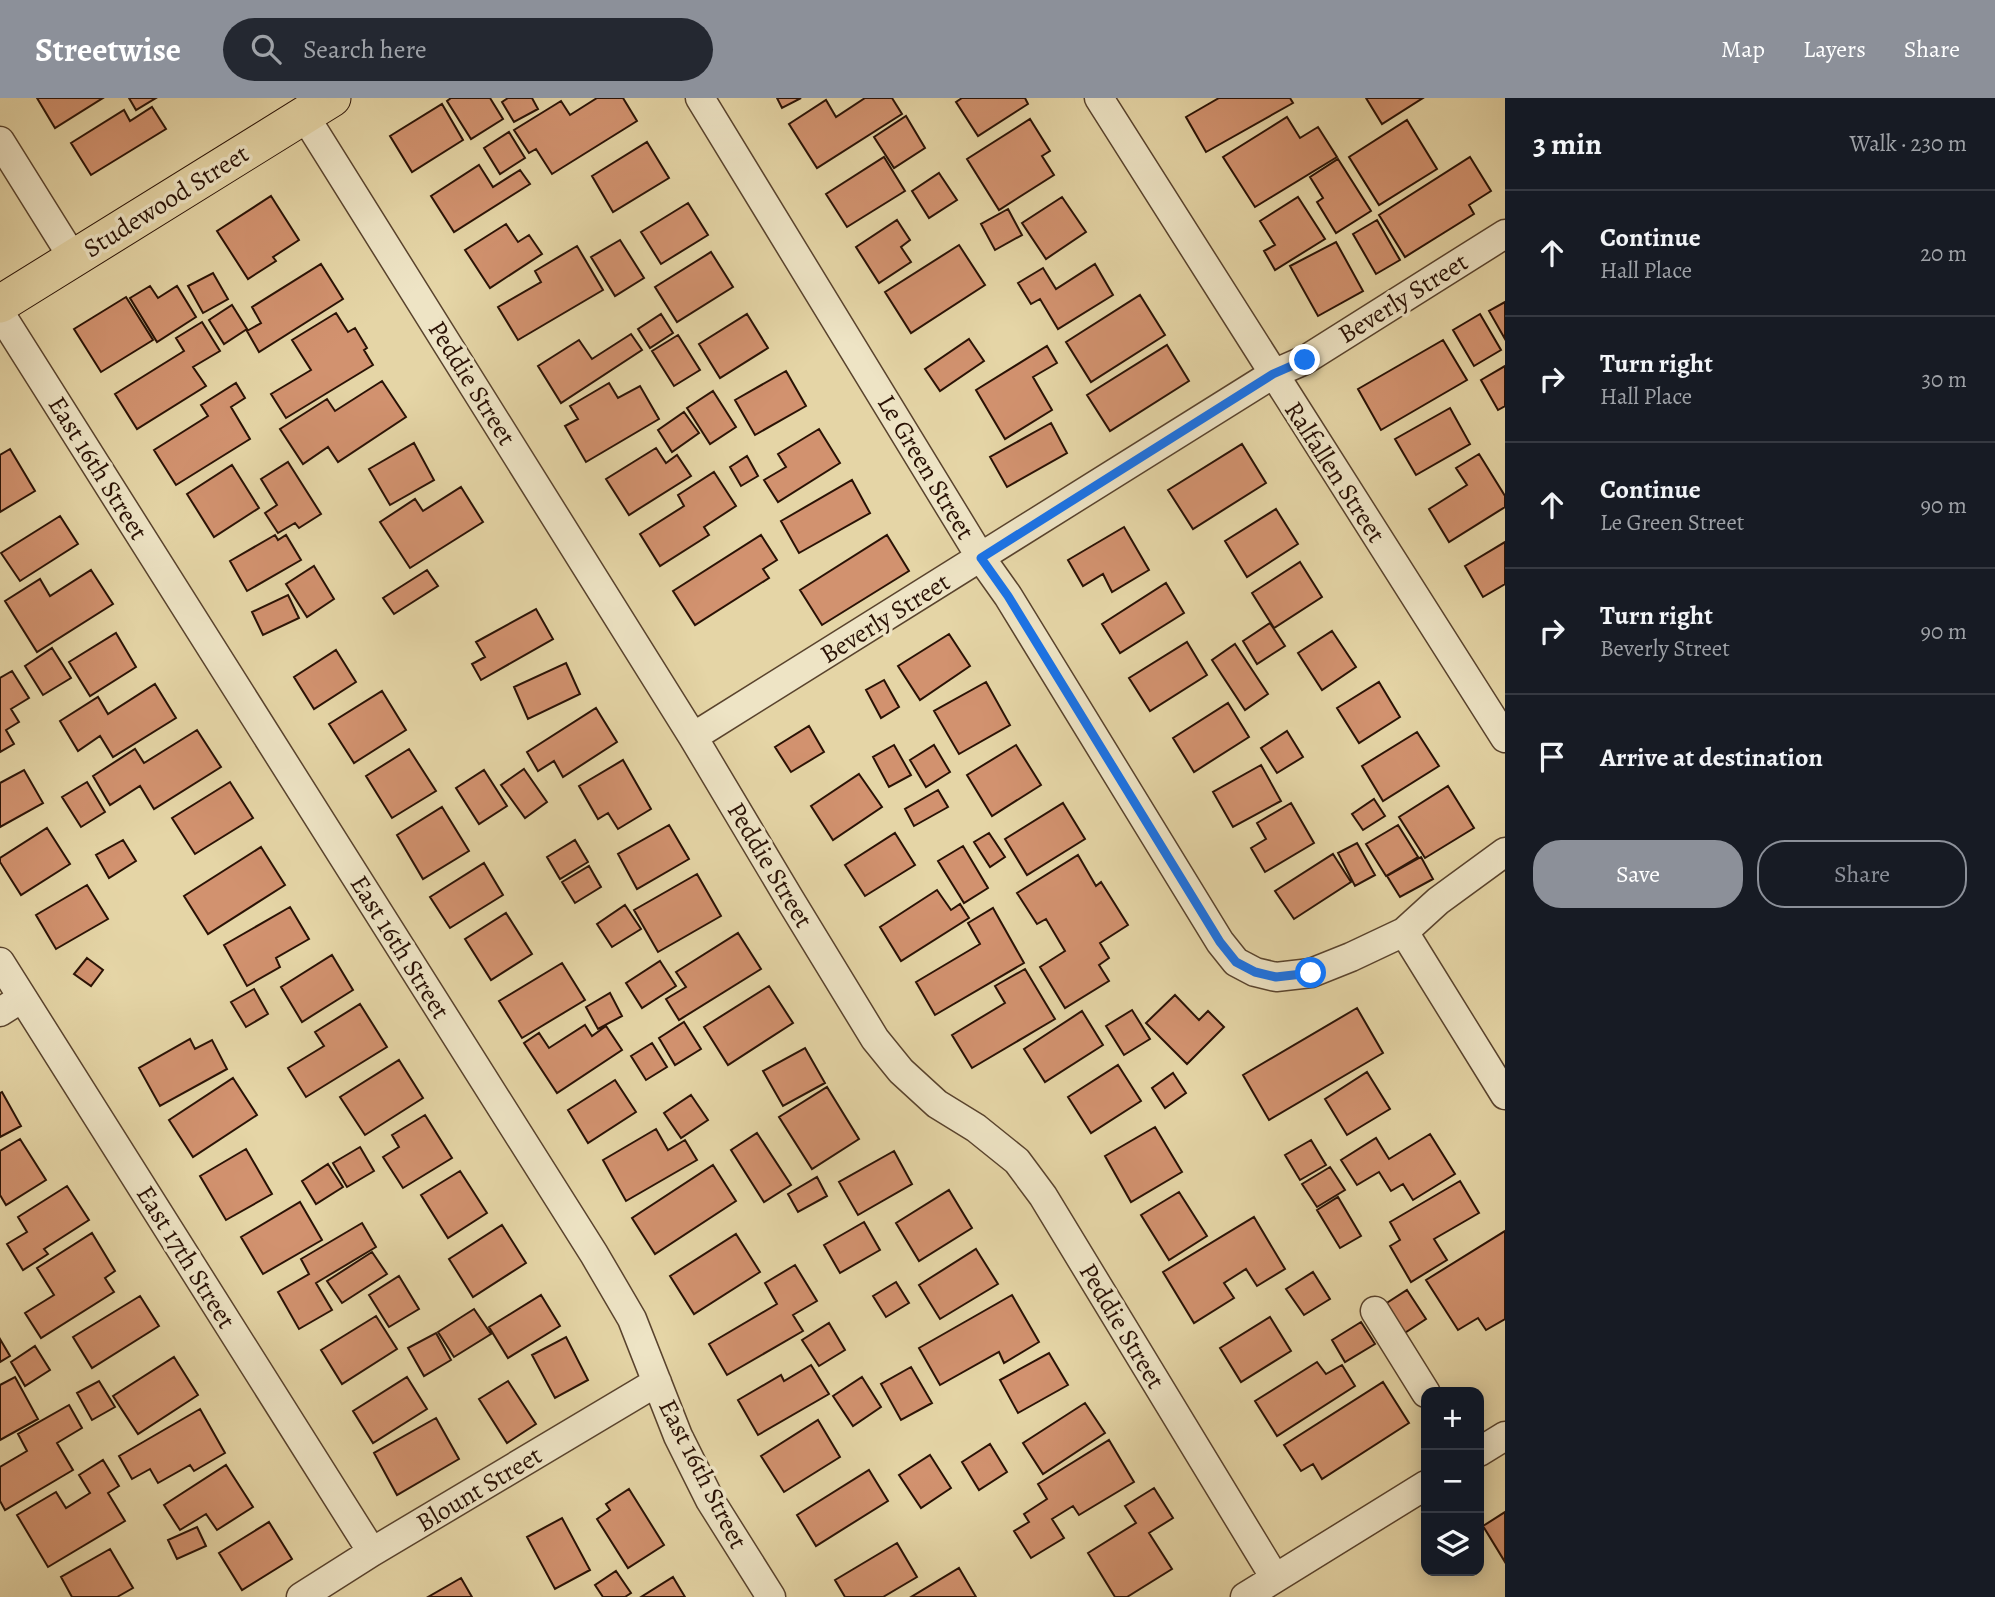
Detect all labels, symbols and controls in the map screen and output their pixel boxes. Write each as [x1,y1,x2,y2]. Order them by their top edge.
search box [223,18,713,81]
text: Streetwise [35,27,181,72]
icon: search [247,30,285,68]
text: Search here [303,32,427,67]
text: Map [1721,33,1765,65]
text: Layers [1803,33,1866,65]
text: Share [1904,33,1960,65]
text: 3 min [1533,124,1602,164]
text: Walk · 230 m [1850,128,1967,159]
street label: Studewood Street [77,136,256,266]
text: Continue [1600,220,1701,255]
icon: ahead [1533,234,1571,272]
text: 20 m [1920,238,1967,269]
street label: Beverly Street [1332,244,1475,352]
text: Hall Place [1600,255,1692,286]
street label: Peddie Street [420,314,524,452]
route end [1289,344,1320,375]
text: Turn right [1600,346,1713,381]
icon: right [1533,360,1571,398]
text: 30 m [1921,364,1967,395]
text: Hall Place [1600,381,1692,412]
street label: Le Green Street [869,388,983,546]
street label: East 16th Street [40,389,156,547]
street label: Ralfallen Street [1276,395,1394,550]
text: Continue [1600,472,1701,507]
icon: ahead [1533,486,1571,524]
text: 90 m [1921,490,1967,521]
text: Le Green Street [1600,507,1744,538]
street label: Beverly Street [814,564,957,672]
text: Turn right [1600,598,1713,633]
icon: right [1533,612,1571,650]
text: 90 m [1921,616,1967,647]
text: Beverly Street [1600,633,1730,664]
icon: arrive [1533,738,1571,776]
text: Arrive at destination [1600,740,1823,775]
street label: Peddie Street [719,796,821,935]
button: Save [1533,840,1743,908]
button: Share [1757,840,1967,908]
street label: East 16th Street [342,868,458,1026]
route start [1295,957,1326,988]
street label: East 17th Street [128,1179,244,1336]
street label: Peddie Street [1071,1257,1173,1396]
map controls [1421,1387,1484,1576]
button: + [1421,1387,1484,1450]
street label: East 16th Street [650,1393,756,1555]
street label: Blount Street [410,1438,549,1540]
button: − [1421,1450,1484,1513]
button: layers [1421,1513,1484,1576]

